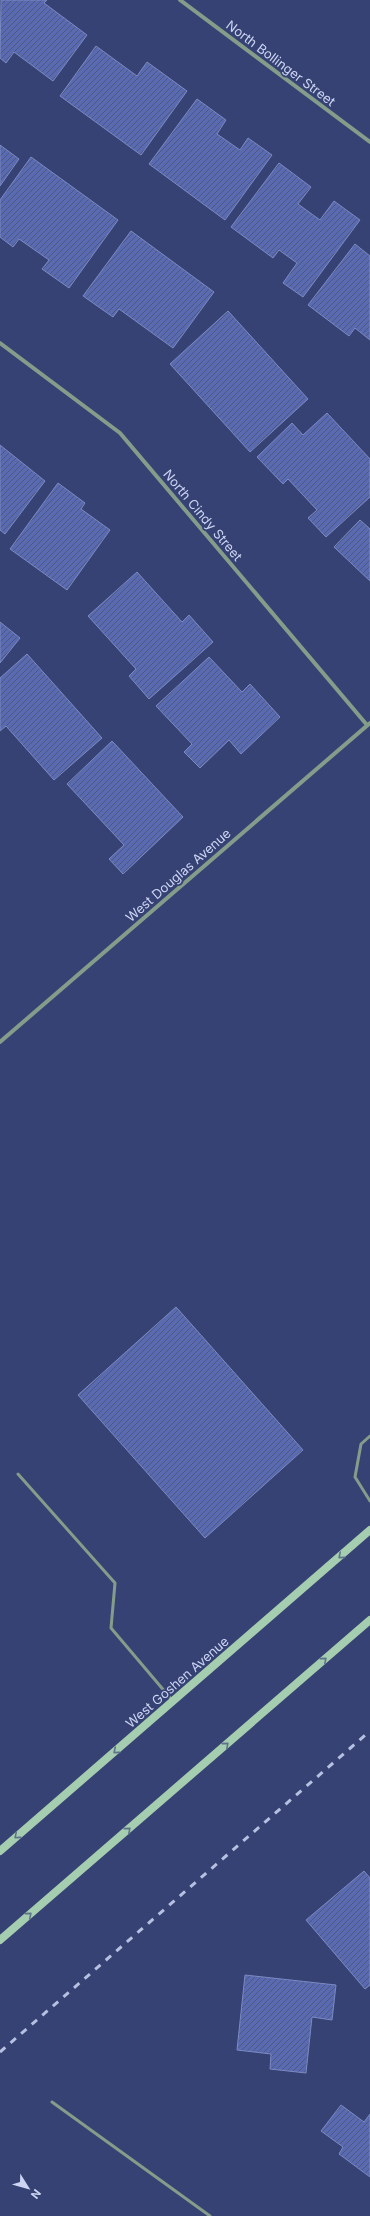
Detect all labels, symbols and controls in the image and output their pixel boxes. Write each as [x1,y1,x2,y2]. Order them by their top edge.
street label: North Bollinger Street [223,17,339,109]
street label: North Cindy Street [160,466,246,564]
street label: West Douglas Avenue [122,825,234,925]
one-way arrow [338,1551,345,1558]
street label: West Goshen Avenue [122,1633,232,1731]
one-way arrow [320,1657,327,1664]
one-way arrow [221,1742,229,1749]
one-way arrow [113,1747,120,1754]
one-way arrow [123,1827,131,1834]
one-way arrow [15,1832,22,1839]
one-way arrow [25,1912,32,1919]
north arrow [8,2168,48,2208]
text: N [28,2186,44,2202]

